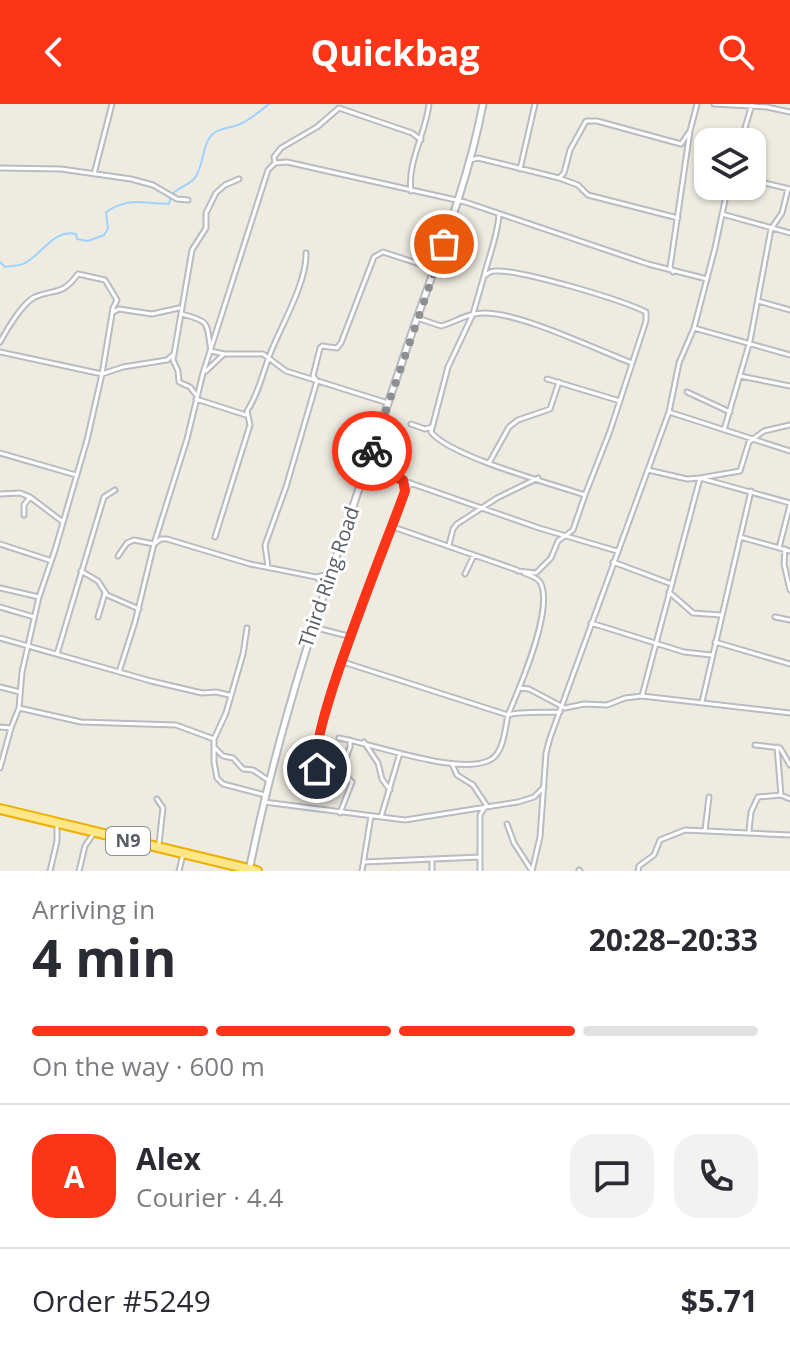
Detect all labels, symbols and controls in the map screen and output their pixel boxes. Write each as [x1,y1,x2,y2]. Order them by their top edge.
text: Quickbag [311,28,480,77]
icon: back [32,30,76,74]
icon: search [714,30,758,74]
map controls [694,128,766,200]
button: layers [694,128,766,200]
pin [410,210,478,278]
icon: bag [422,222,466,266]
courier [332,411,412,491]
icon: bike [350,429,394,473]
street label: Third Ring Road [292,503,365,651]
pin [283,735,351,803]
icon: home [295,747,339,791]
road number: N9 [106,827,150,855]
text: Arriving in [32,891,155,927]
text: 20:28–20:33 [589,919,758,960]
text: 4 min [32,921,176,992]
text: On the way · 600 m [32,1048,265,1084]
button: chat [570,1134,654,1218]
button: phone [674,1134,758,1218]
text: Alex [136,1138,201,1179]
text: A [64,1156,84,1197]
text: Courier · 4.4 [136,1179,283,1215]
text: Order #5249 [32,1280,211,1321]
text: $5.71 [681,1280,758,1321]

